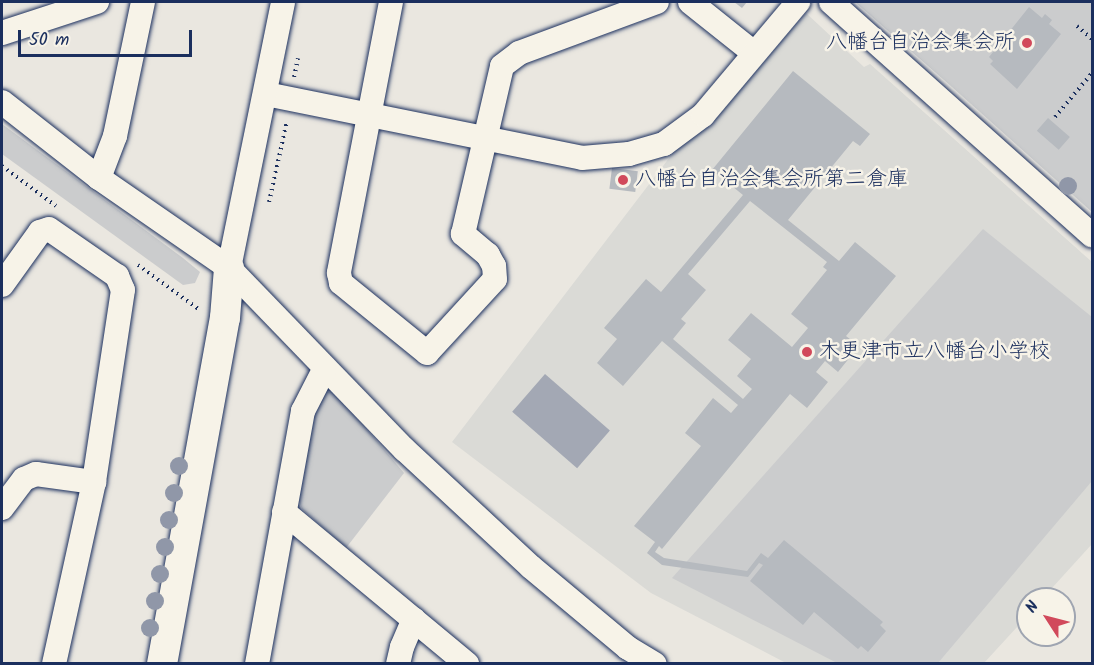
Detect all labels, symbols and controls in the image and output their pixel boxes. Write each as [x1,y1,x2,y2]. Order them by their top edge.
scale bar [21,18,195,56]
text: 50 m [29,26,69,55]
place label: 八幡台自治会集会所 [826,30,1015,56]
marker: 八幡台自治会集会所 [1020,36,1034,50]
place label: 八幡台自治会集会所第二倉庫 [635,167,908,193]
marker: 八幡台自治会集会所第二倉庫 [616,173,630,187]
place label: 木更津市立八幡台小学校 [819,339,1050,365]
marker: 木更津市立八幡台小学校 [800,345,814,359]
north arrow [1016,587,1076,647]
text: N [1020,596,1046,619]

